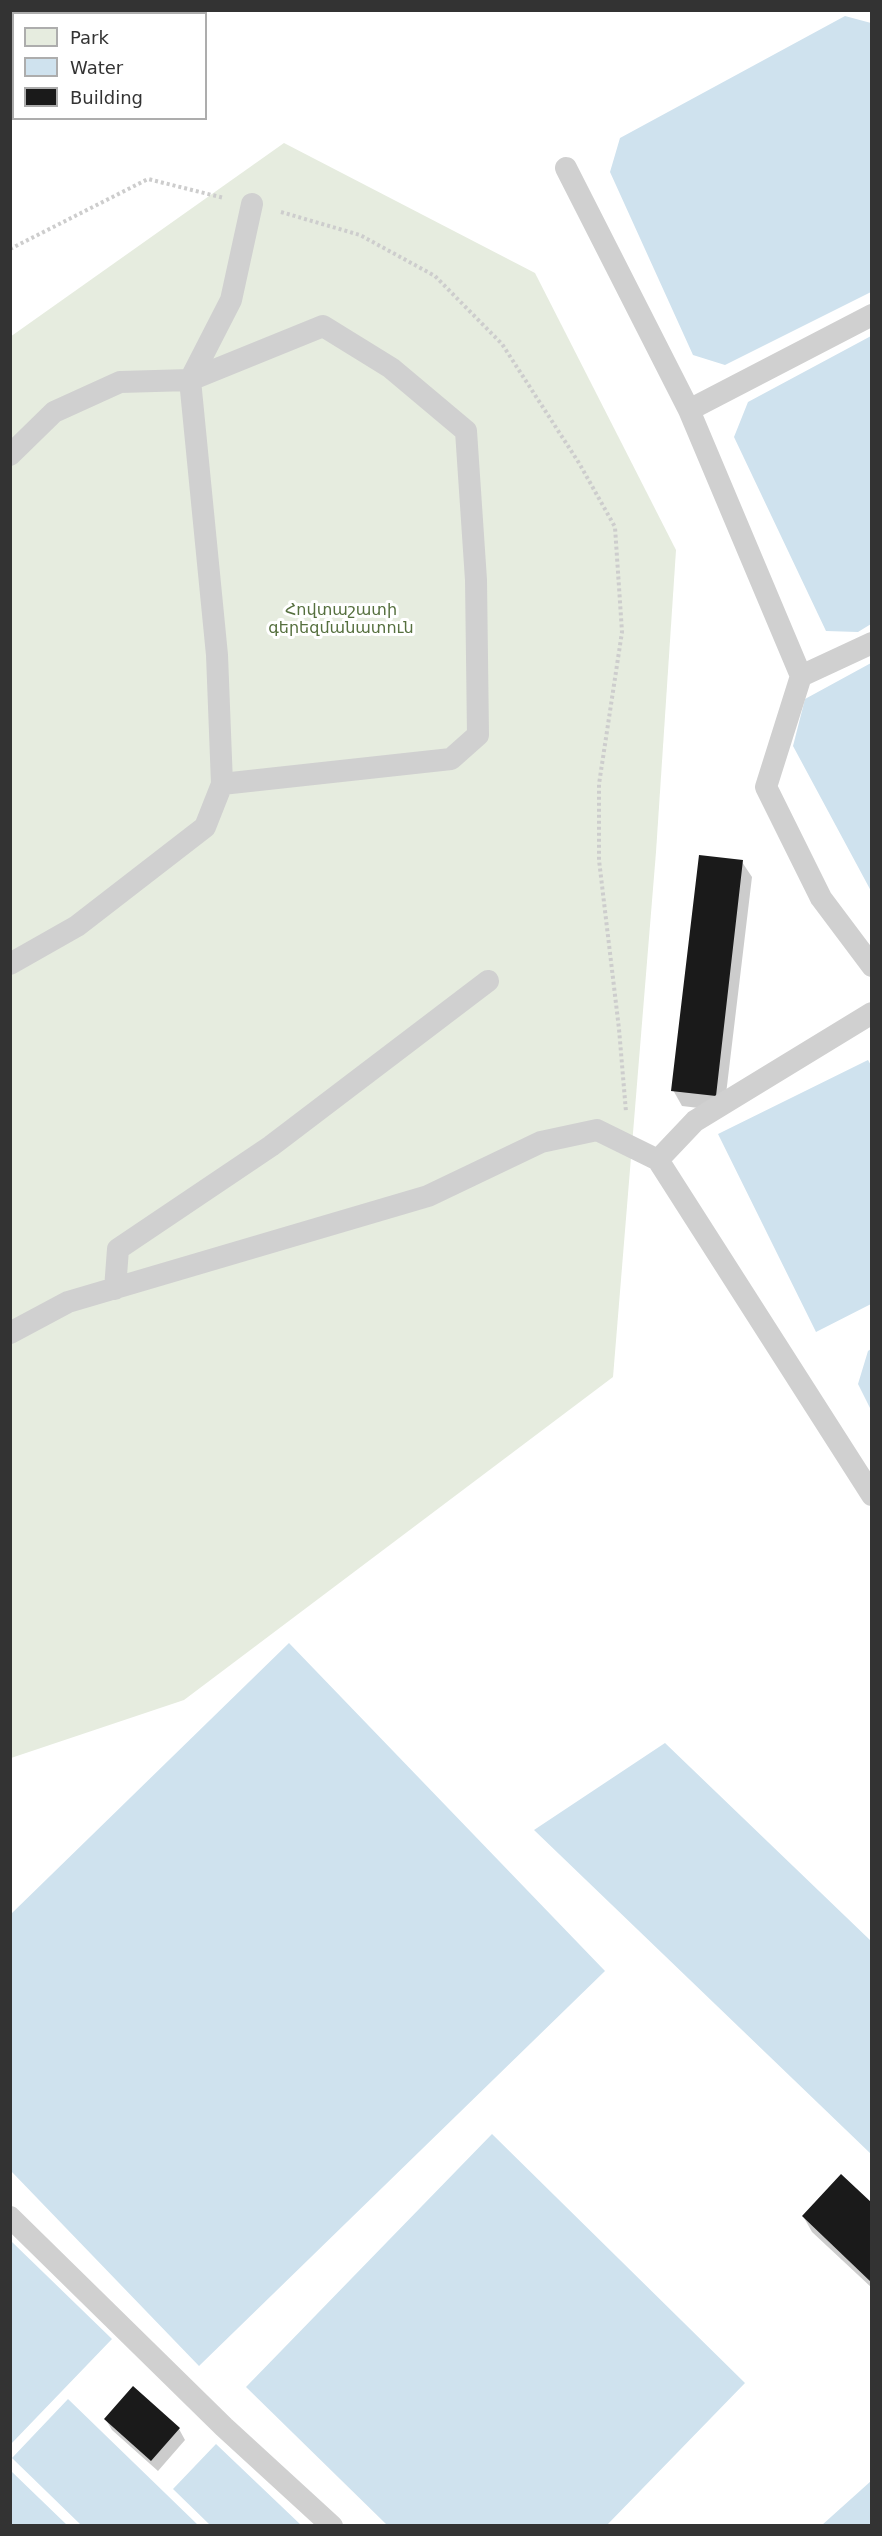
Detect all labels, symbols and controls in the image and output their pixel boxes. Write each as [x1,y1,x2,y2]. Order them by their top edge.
legend [12,12,207,120]
text: Park [70,27,109,48]
text: Water [70,57,123,78]
text: Building [70,87,143,108]
park label: Հովտաշատի գերեզմանատուն [268,601,414,639]

